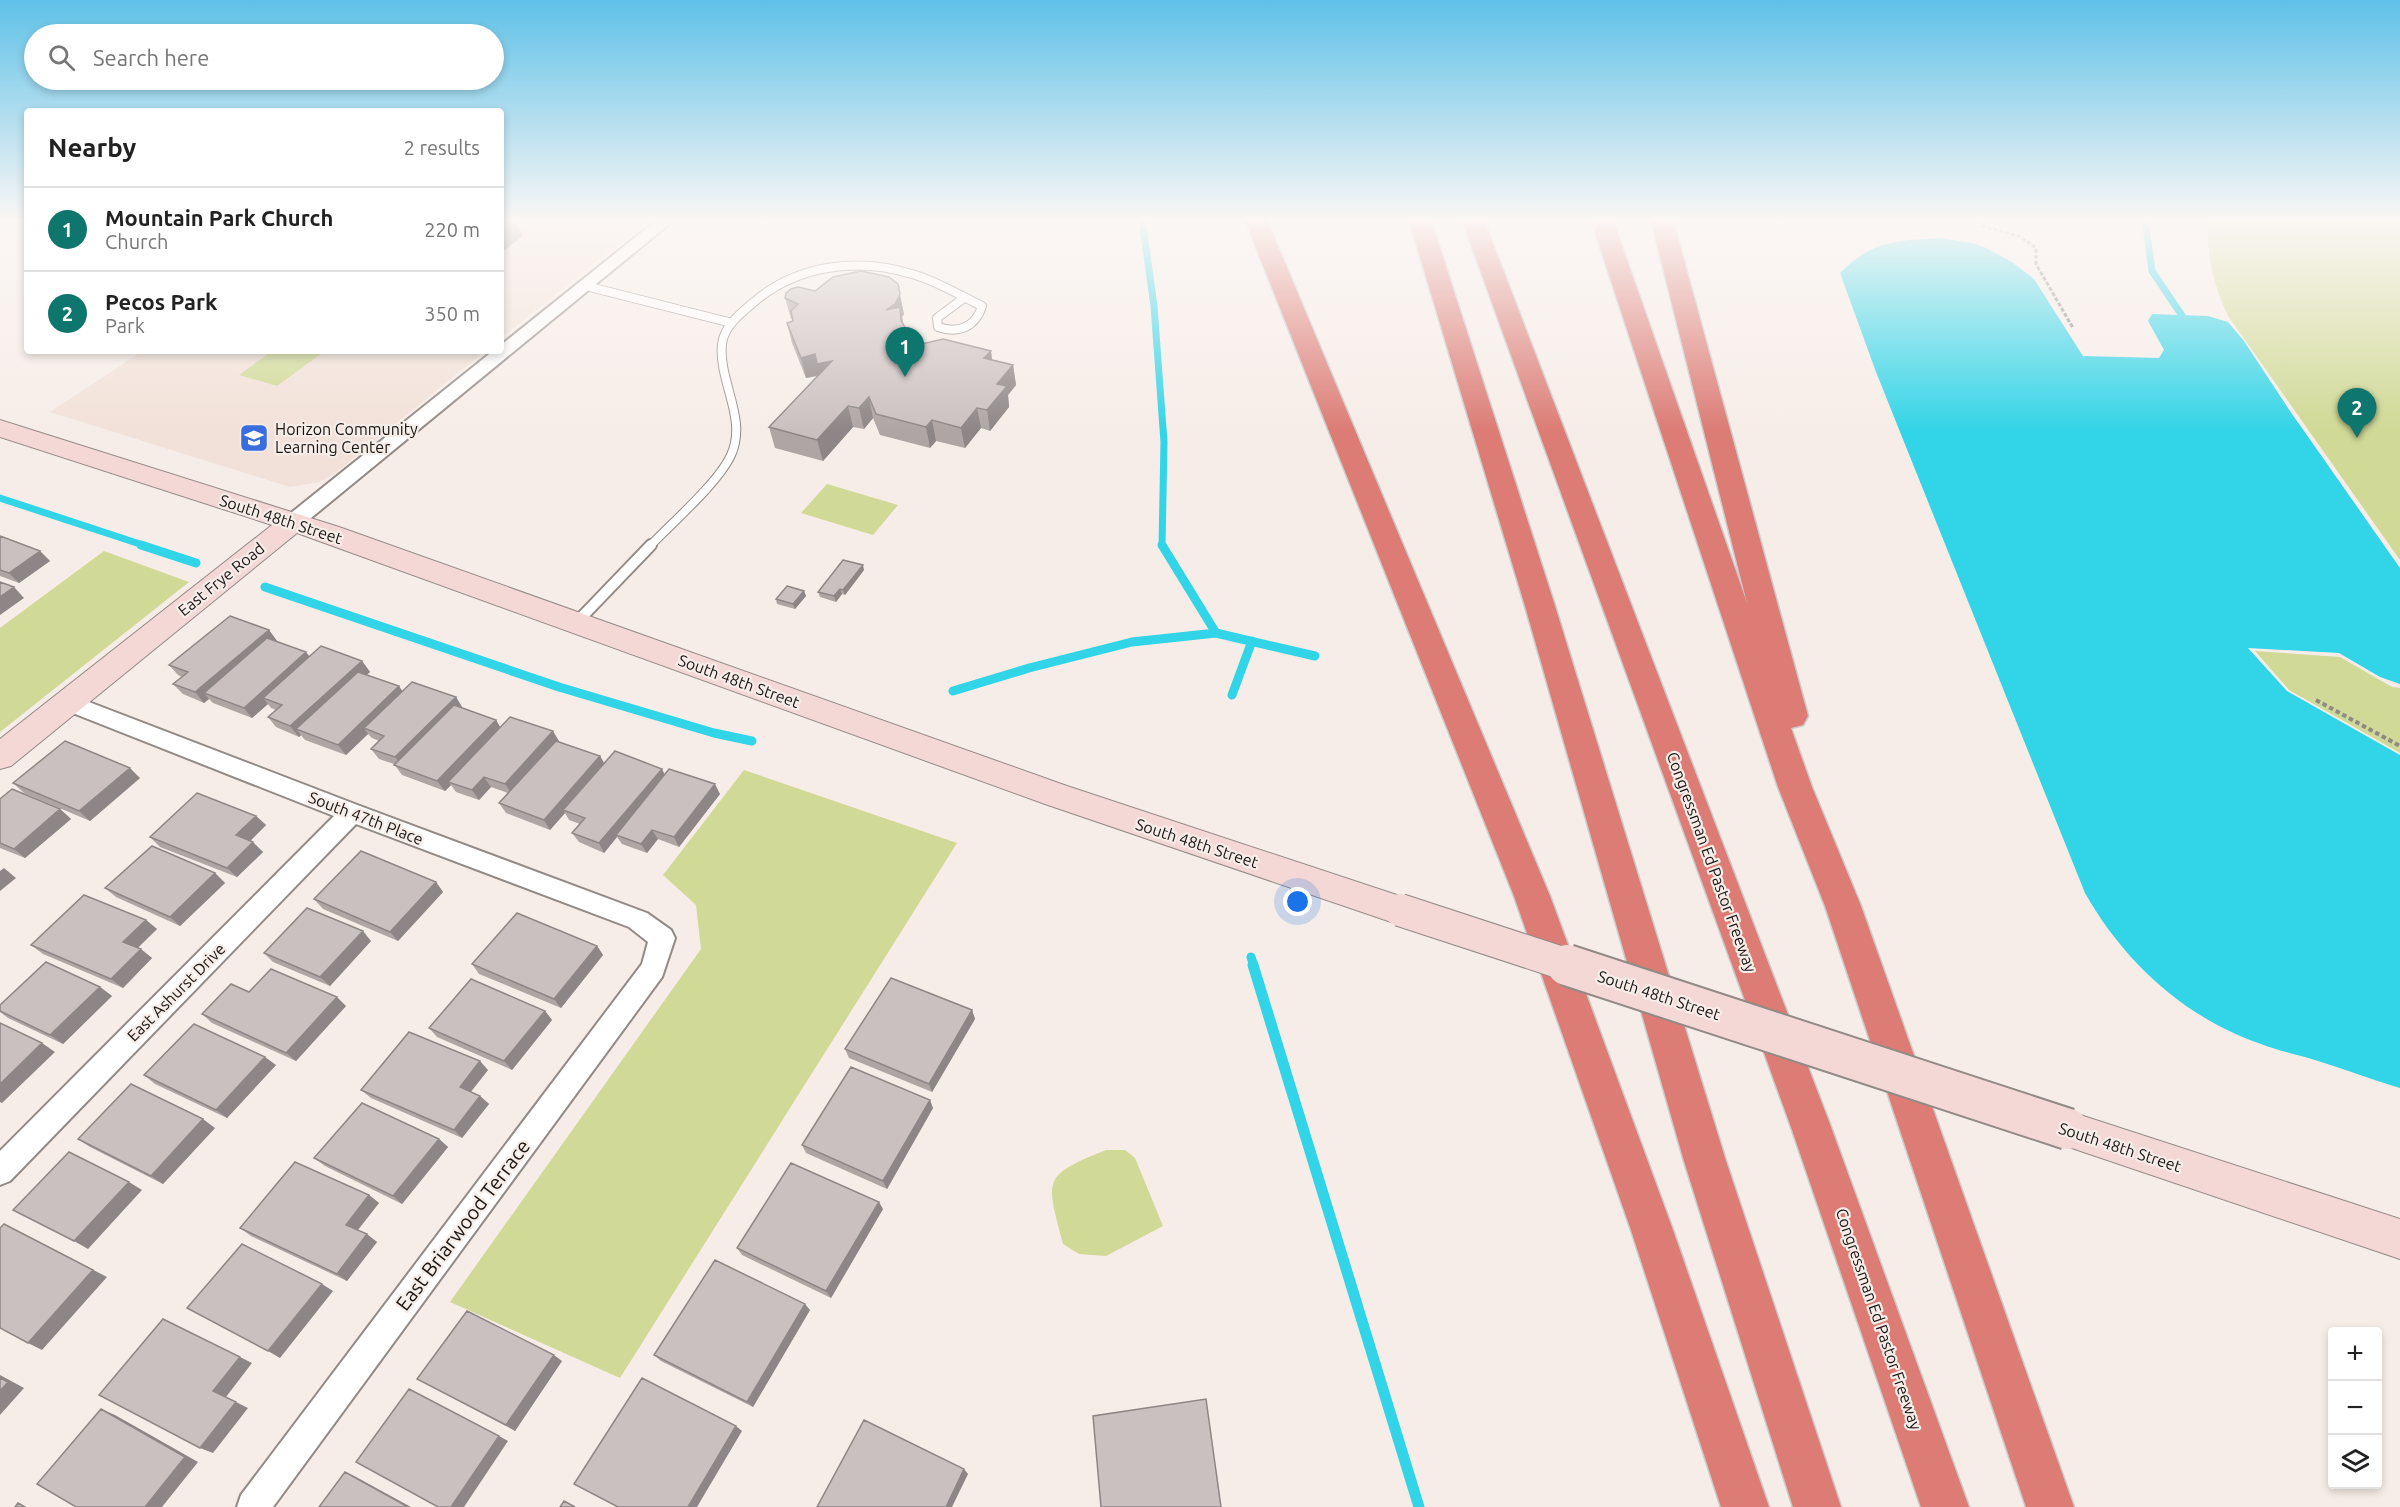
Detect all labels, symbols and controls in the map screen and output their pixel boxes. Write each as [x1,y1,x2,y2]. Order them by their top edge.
search box [24,24,504,90]
icon: search [45,41,78,74]
text: Search here [93,45,209,70]
text: Nearby [48,133,136,162]
text: 2 results [404,136,480,159]
text: Mountain Park Church [105,205,333,230]
text: 1 [62,218,73,241]
text: 220 m [424,218,480,241]
text: Church [105,230,168,253]
text: Pecos Park [105,289,217,314]
text: 2 [62,302,73,325]
text: 350 m [424,302,480,325]
text: Park [105,314,145,337]
pin: 1 [886,328,924,377]
pin: 2 [2338,388,2376,438]
place label: Horizon Community Learning Center [275,420,418,456]
school or university icon: Horizon Community Learning Center [238,422,270,454]
street label: South 48th Street [217,491,345,548]
street label: East Frye Road [174,539,268,619]
street label: South 48th Street [676,651,803,712]
street label: Congressman Ed Pastor Freeway [1664,749,1760,975]
street label: South 47th Place [306,788,426,848]
street label: South 48th Street [1133,815,1261,872]
your location [1283,887,1312,916]
street label: East Ashurst Drive [123,939,229,1045]
street label: South 48th Street [1595,967,1723,1024]
street label: South 48th Street [2056,1119,2184,1176]
street label: East Briarwood Terrace [391,1135,534,1315]
street label: Congressman Ed Pastor Freeway [1833,1206,1926,1432]
map controls [2328,1327,2382,1489]
button: + [2328,1327,2382,1381]
button: − [2328,1381,2382,1435]
button: layers [2328,1435,2382,1489]

